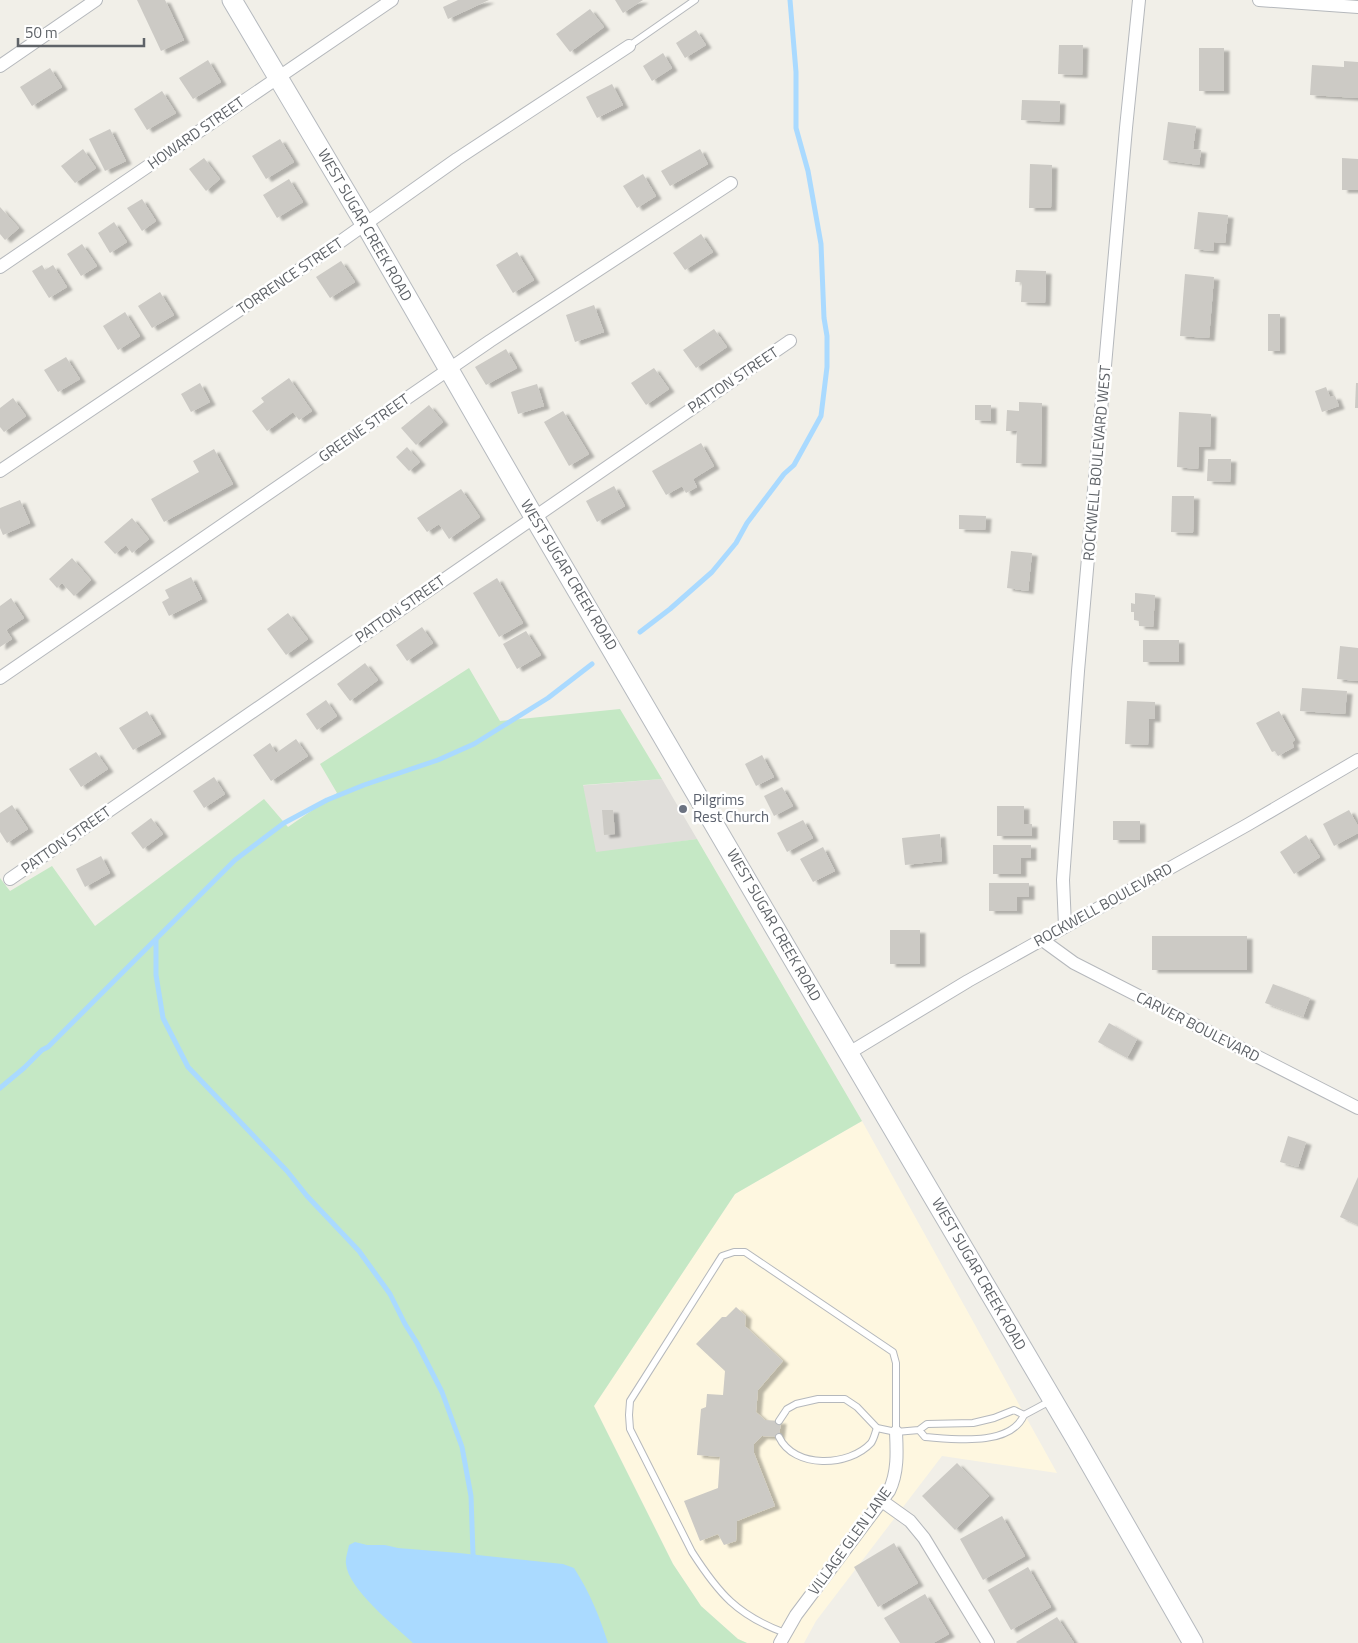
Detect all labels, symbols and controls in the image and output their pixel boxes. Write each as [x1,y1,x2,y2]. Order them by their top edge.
scale bar [18,15,144,47]
text: 50 m [25,21,58,44]
street label: HOWARD STREET [142,90,249,175]
street label: WEST SUGAR CREEK ROAD [312,144,419,305]
street label: TORRENCE STREET [232,231,348,320]
street label: PATTON STREET [683,341,783,419]
street label: ROCKWELL BOULEVARD WEST [1076,364,1117,562]
street label: GREENE STREET [313,388,414,468]
street label: WEST SUGAR CREEK ROAD [515,495,624,655]
street label: PATTON STREET [350,569,449,648]
place label: Pilgrims Rest Church [693,788,769,828]
street label: PATTON STREET [16,800,115,879]
marker: Pilgrims Rest Church [677,803,689,815]
street label: WEST SUGAR CREEK ROAD [721,844,828,1005]
street label: ROCKWELL BOULEVARD [1029,857,1176,952]
street label: CARVER BOULEVARD [1132,985,1264,1068]
street label: WEST SUGAR CREEK ROAD [926,1193,1033,1354]
street label: VILLAGE GLEN LANE [802,1482,897,1600]

